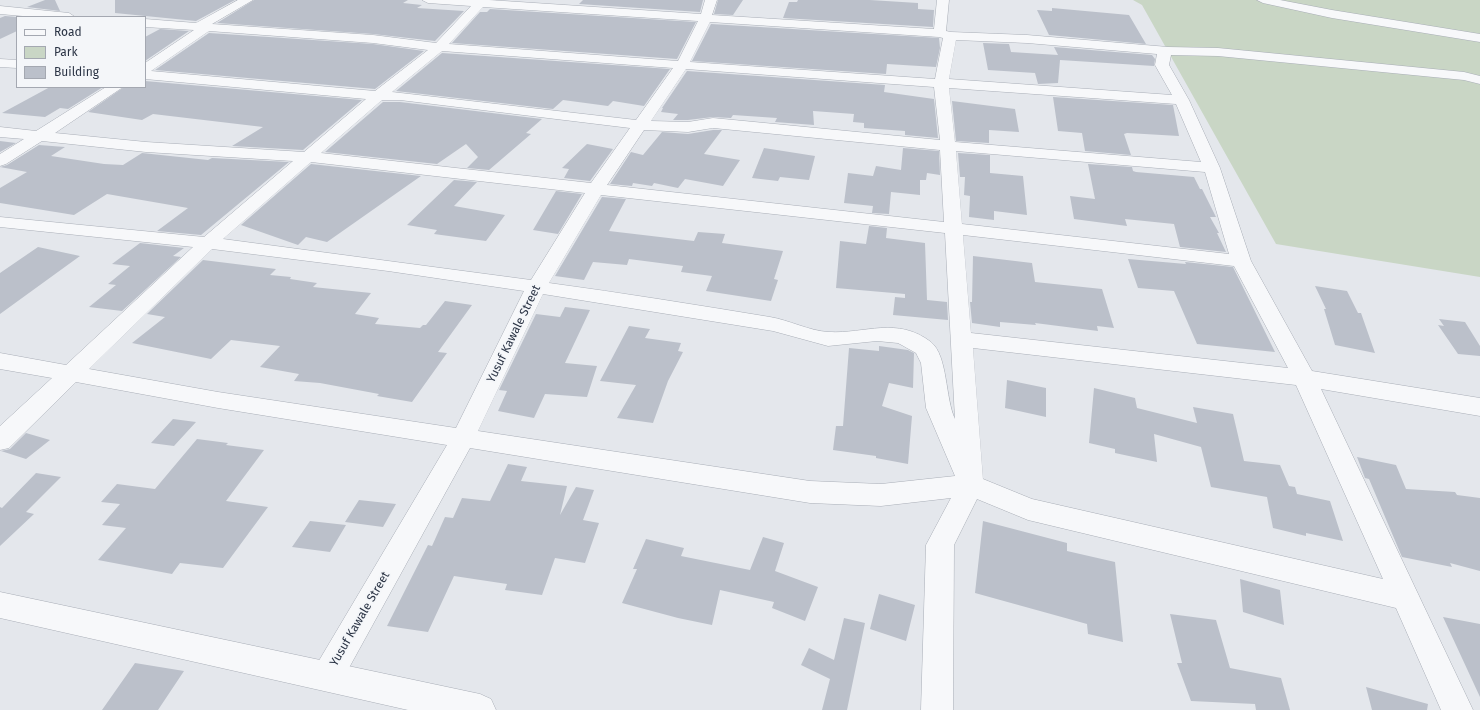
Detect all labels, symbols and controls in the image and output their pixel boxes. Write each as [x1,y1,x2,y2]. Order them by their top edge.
legend [16,16,146,88]
text: Road [54,25,82,39]
text: Park [54,45,78,59]
text: Building [54,65,99,79]
street label: Yusuf Kawale Street [484,283,544,385]
street label: Yusuf Kawale Street [327,569,393,669]

